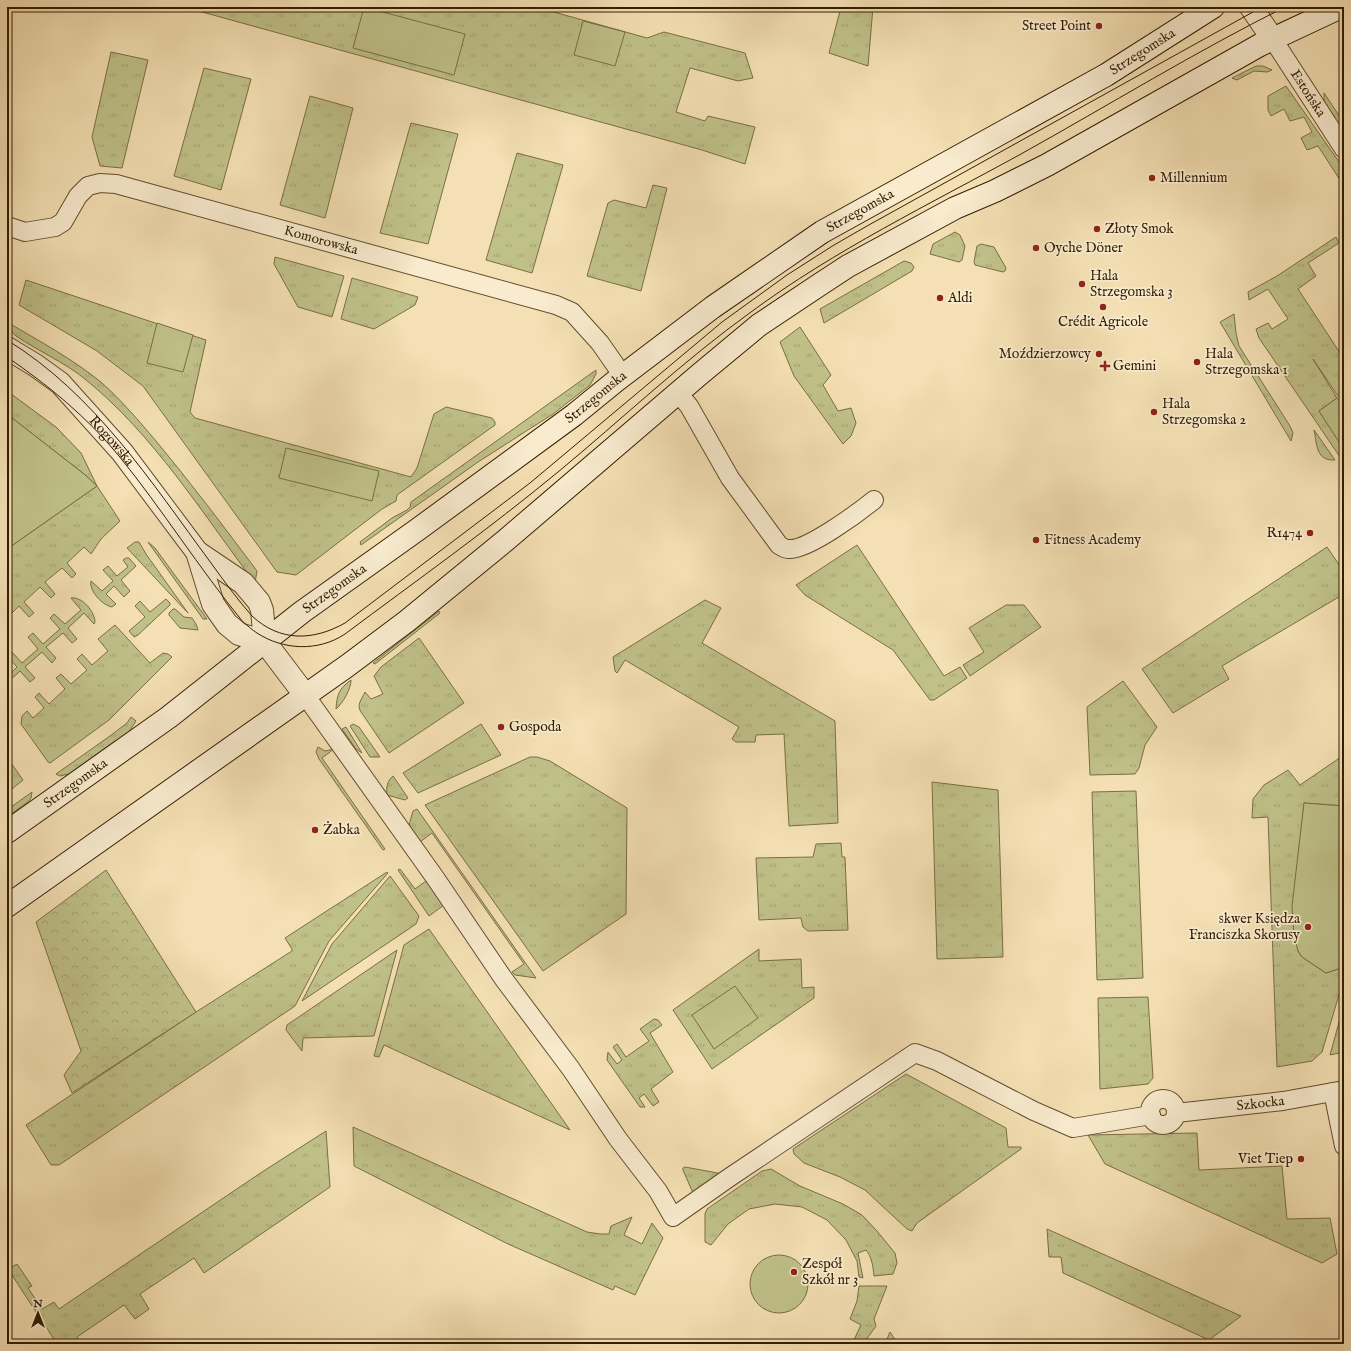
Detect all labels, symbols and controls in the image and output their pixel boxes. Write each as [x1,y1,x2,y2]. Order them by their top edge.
place label: Street Point [1022,17,1091,35]
marker: Street Point [1094,21,1104,31]
street label: Strzegomska [1106,24,1179,79]
street label: Estońska [1286,66,1330,121]
place label: Millennium [1160,169,1228,187]
marker: Millennium [1147,173,1157,183]
street label: Strzegomska [823,185,898,237]
place label: Złoty Smok [1105,220,1174,238]
street label: Komorowska [282,222,361,259]
marker: Złoty Smok [1092,224,1102,234]
place label: Oyche Döner [1044,239,1123,257]
marker: Oyche Döner [1031,243,1041,253]
place label: Hala Strzegomska 3 [1090,267,1173,301]
marker: Hala Strzegomska 3 [1077,279,1087,289]
place label: Aldi [947,289,973,307]
marker: Aldi [935,293,945,303]
marker: Crédit Agricole [1098,302,1108,312]
place label: Crédit Agricole [1058,313,1149,331]
place label: Moździerzowcy [999,345,1091,363]
place label: Hala Strzegomska 1 [1205,345,1288,379]
marker: Moździerzowcy [1094,349,1104,359]
place label: Gemini [1113,357,1157,375]
marker: Hala Strzegomska 1 [1192,357,1202,367]
marker: Gemini [1100,361,1110,371]
street label: Strzegomska [561,366,631,428]
place label: Hala Strzegomska 2 [1162,395,1246,429]
marker: Hala Strzegomska 2 [1149,407,1159,417]
street label: Rogowska [85,412,139,470]
place label: R1474 [1266,524,1302,542]
marker: R1474 [1305,528,1315,538]
place label: Fitness Academy [1044,531,1141,549]
marker: Fitness Academy [1031,535,1041,545]
street label: Strzegomska [299,559,371,618]
place label: Gospoda [509,718,562,736]
marker: Gospoda [496,722,506,732]
street label: Strzegomska [40,754,112,812]
place label: Żabka [323,821,361,839]
marker: Żabka [310,825,320,835]
place label: skwer Księdza Franciszka Skorusy [1189,910,1301,944]
marker: skwer Księdza Franciszka Skorusy [1303,922,1313,932]
street label: Szkocka [1236,1092,1286,1115]
place label: Viet Tiep [1237,1150,1293,1168]
marker: Viet Tiep [1296,1154,1306,1164]
place label: Zespół Szkół nr 3 [802,1255,858,1289]
marker: Zespół Szkół nr 3 [789,1267,799,1277]
north arrow [18,1293,58,1333]
text: N [32,1297,43,1311]

